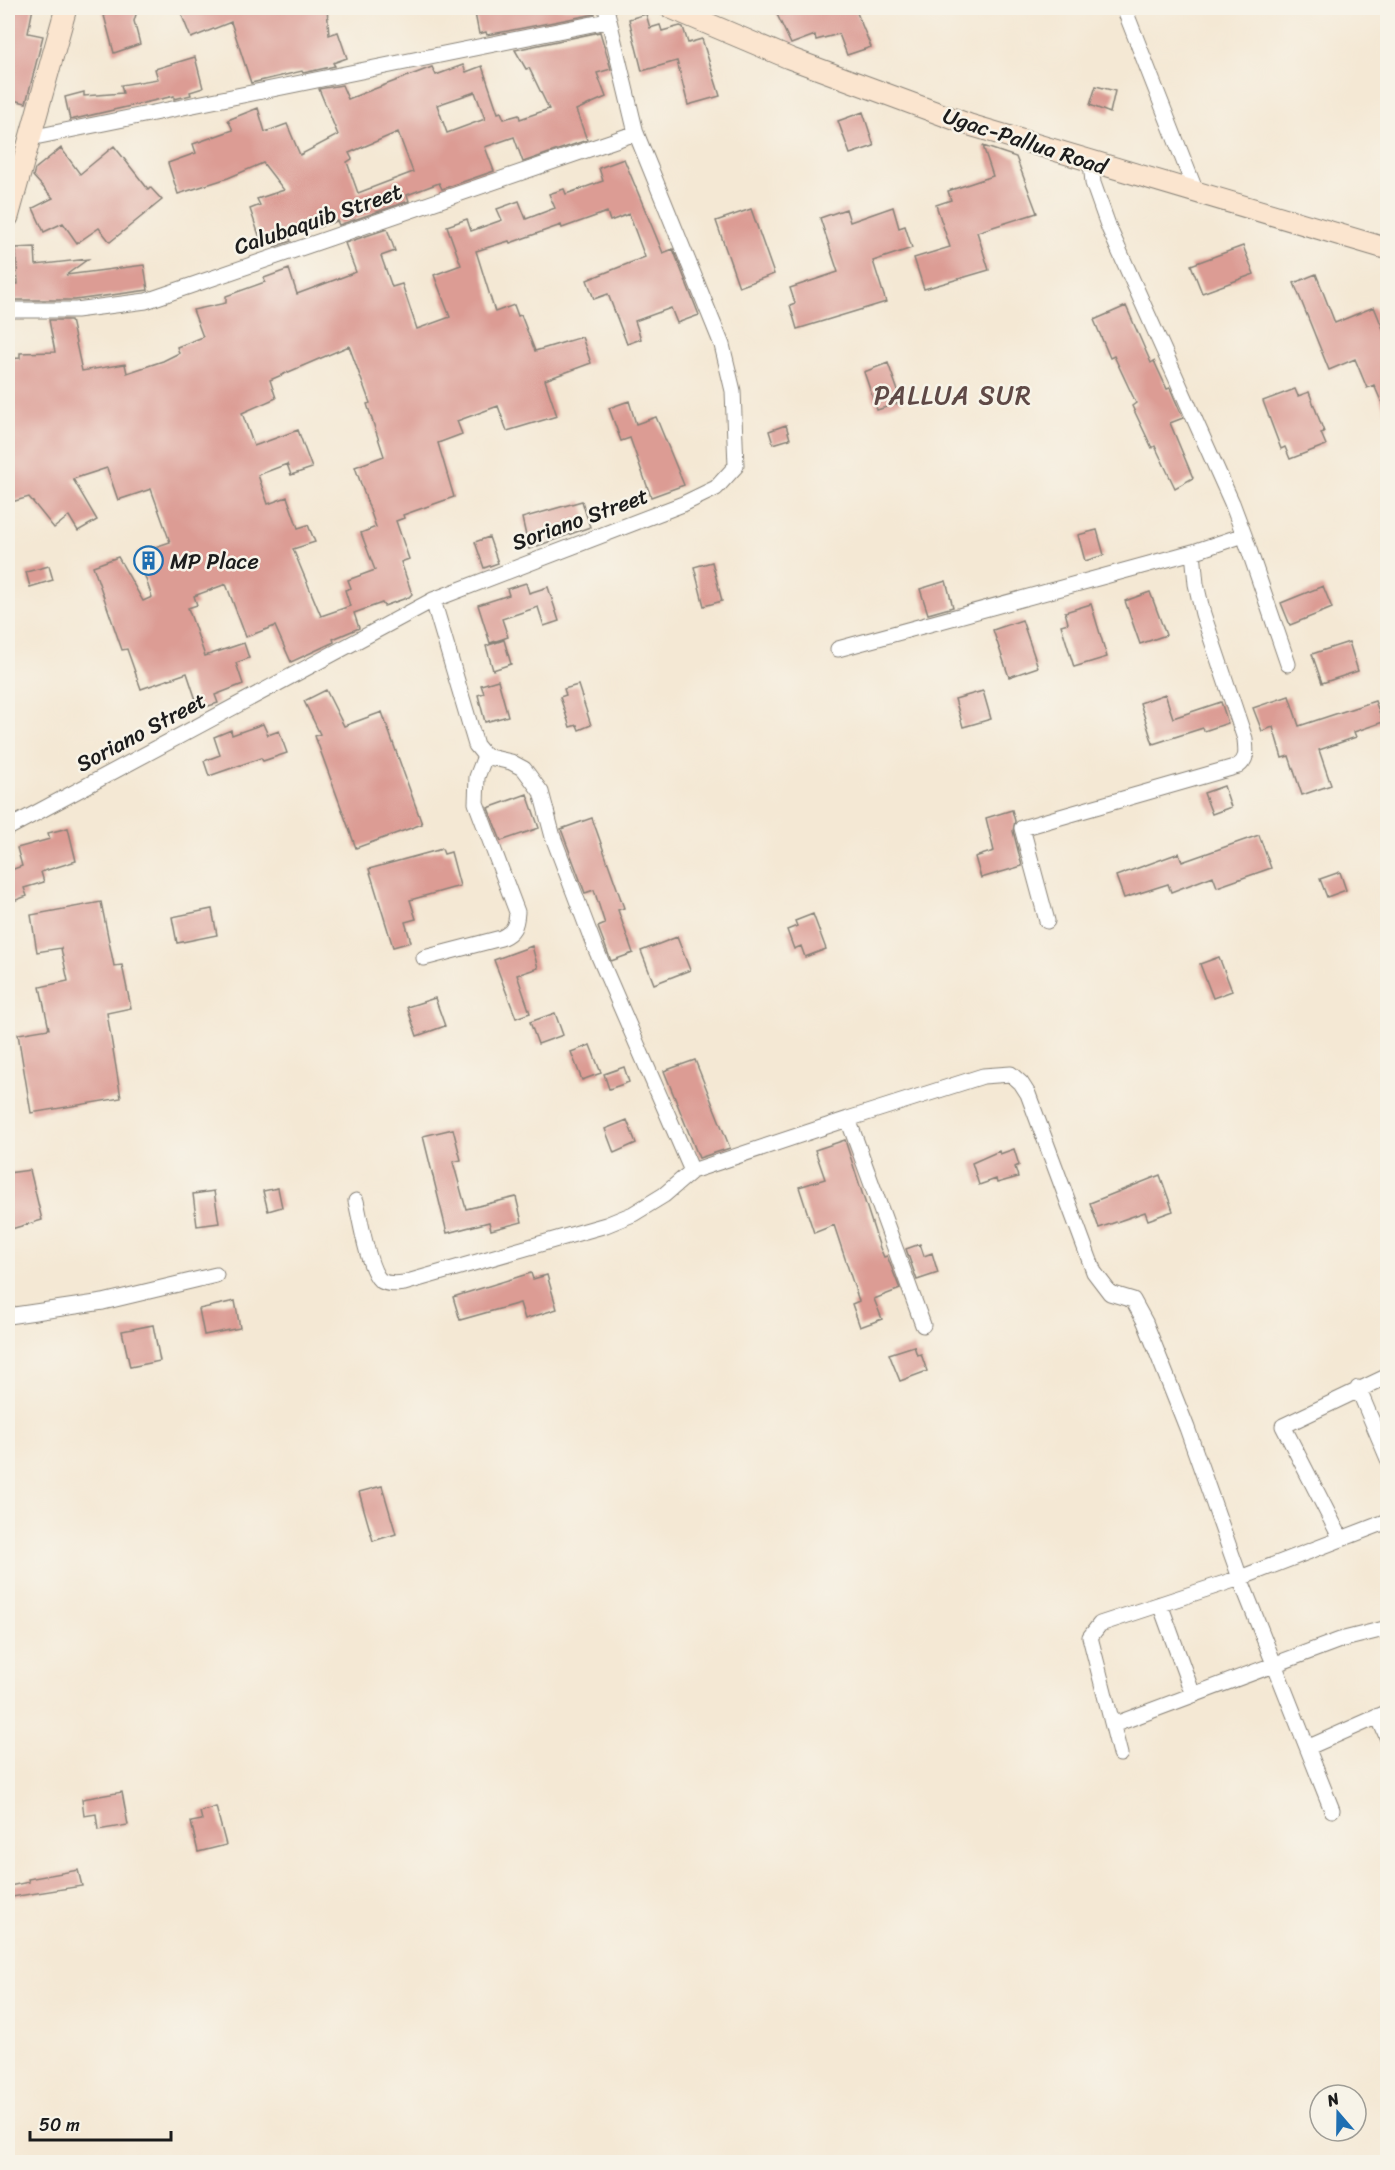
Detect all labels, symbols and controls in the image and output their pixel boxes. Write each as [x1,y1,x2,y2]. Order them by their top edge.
street label: Ugac-Pallua Road [938,96,1113,186]
street label: Calubaquib Street [228,172,408,266]
district label: PALLUA SUR [874,372,1032,418]
street label: Soriano Street [506,476,654,562]
place label: MP Place [170,542,259,581]
building icon: MP Place [133,545,165,577]
street label: Soriano Street [69,681,214,783]
north arrow [1308,2083,1368,2143]
text: N [1322,2084,1344,2115]
scale bar [30,2104,171,2142]
text: 50 m [39,2109,80,2141]

